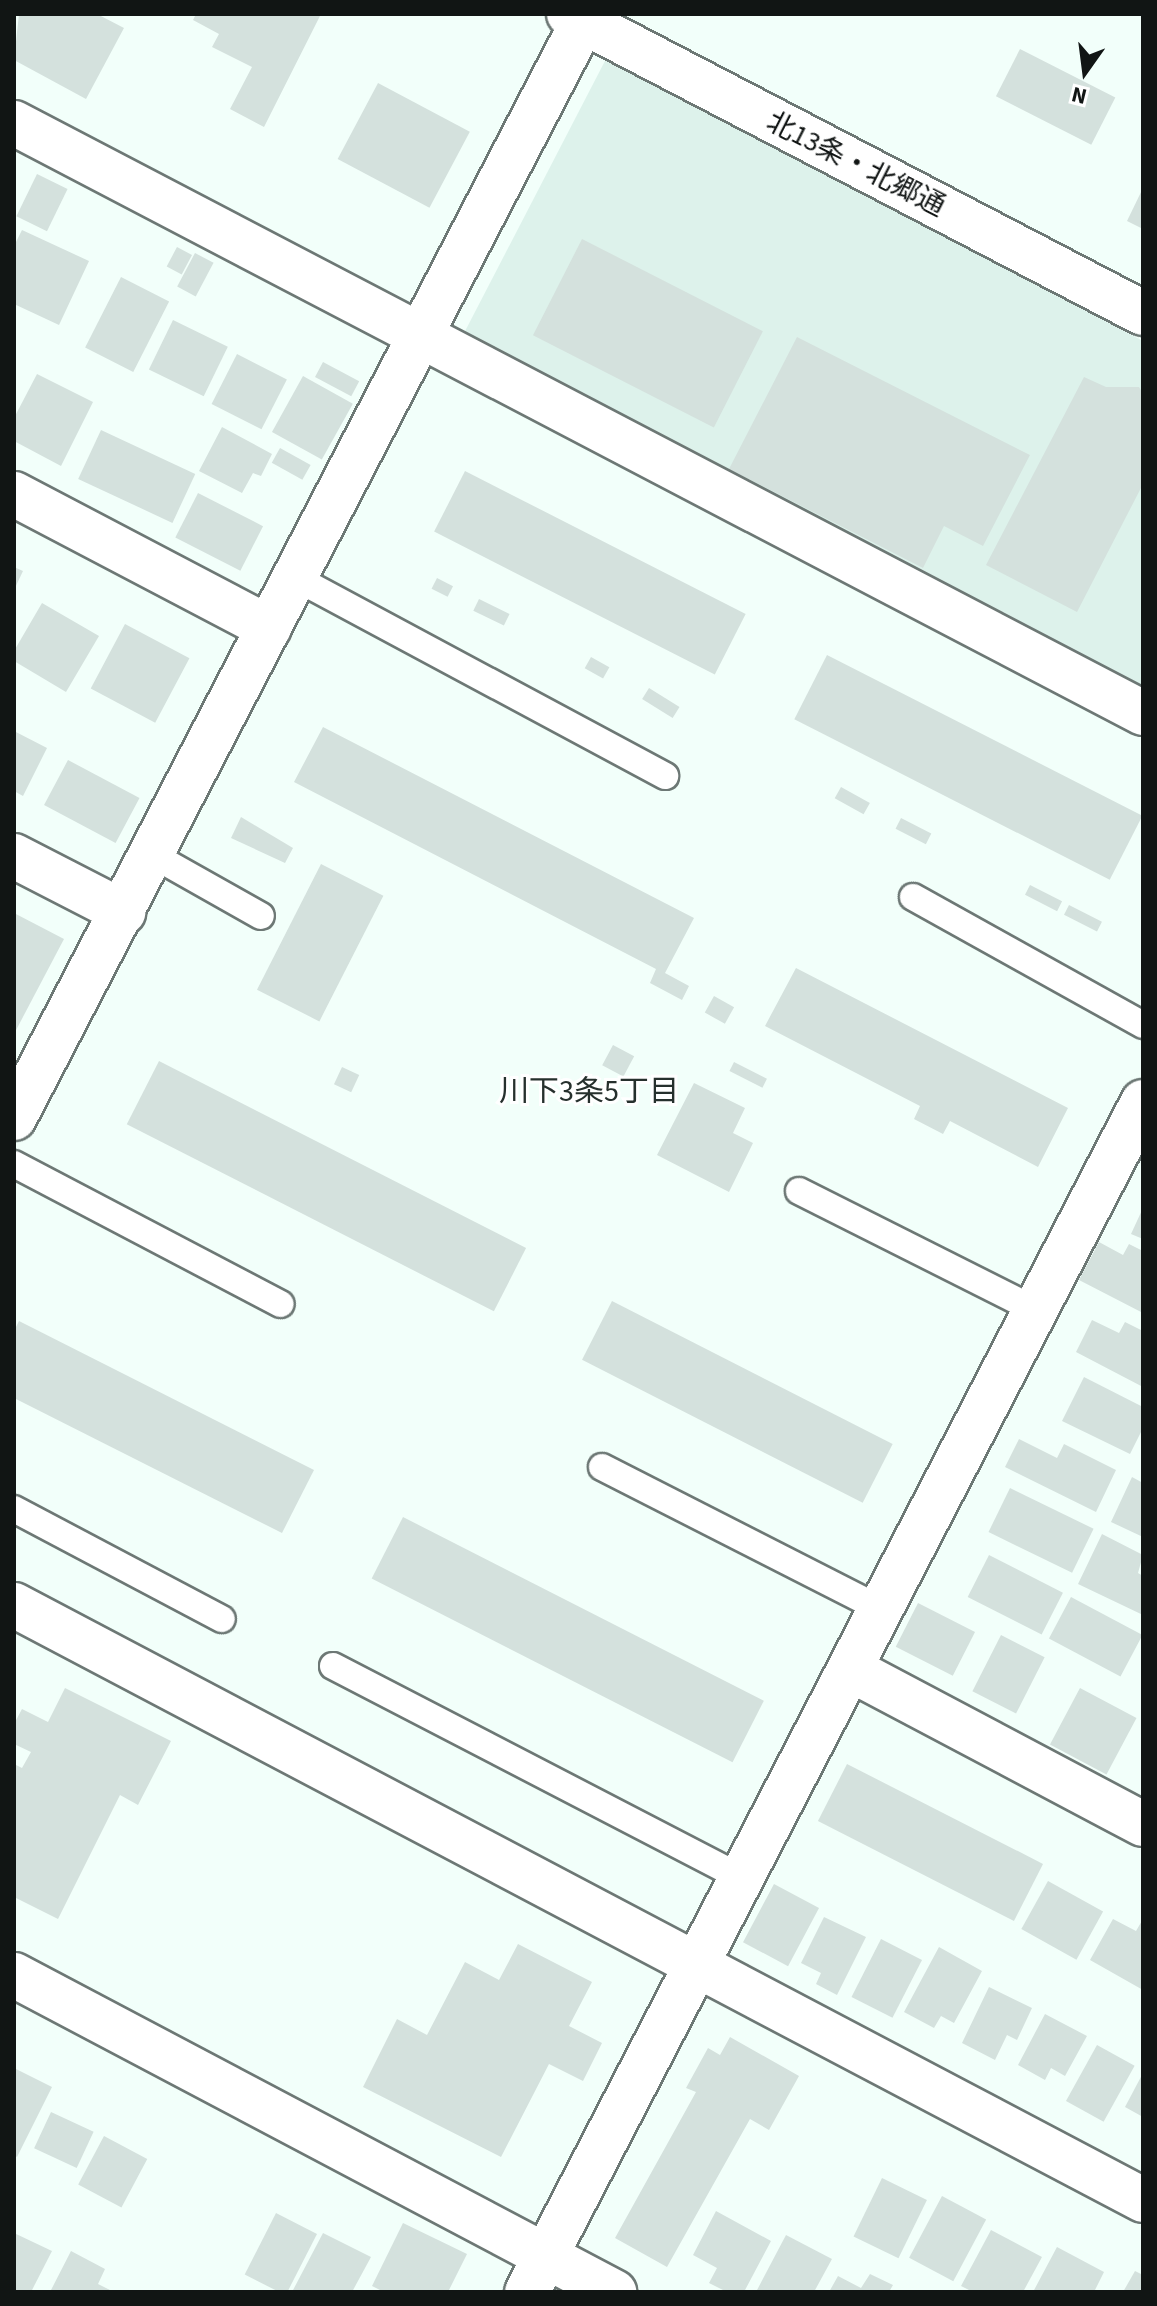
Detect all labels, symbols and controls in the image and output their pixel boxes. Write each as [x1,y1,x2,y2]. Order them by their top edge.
north arrow [1045,32,1125,112]
text: N [1068,78,1090,113]
street label: 北13条・北郷通 [761,105,951,223]
district label: 川下3条5丁目 [499,1074,679,1110]

